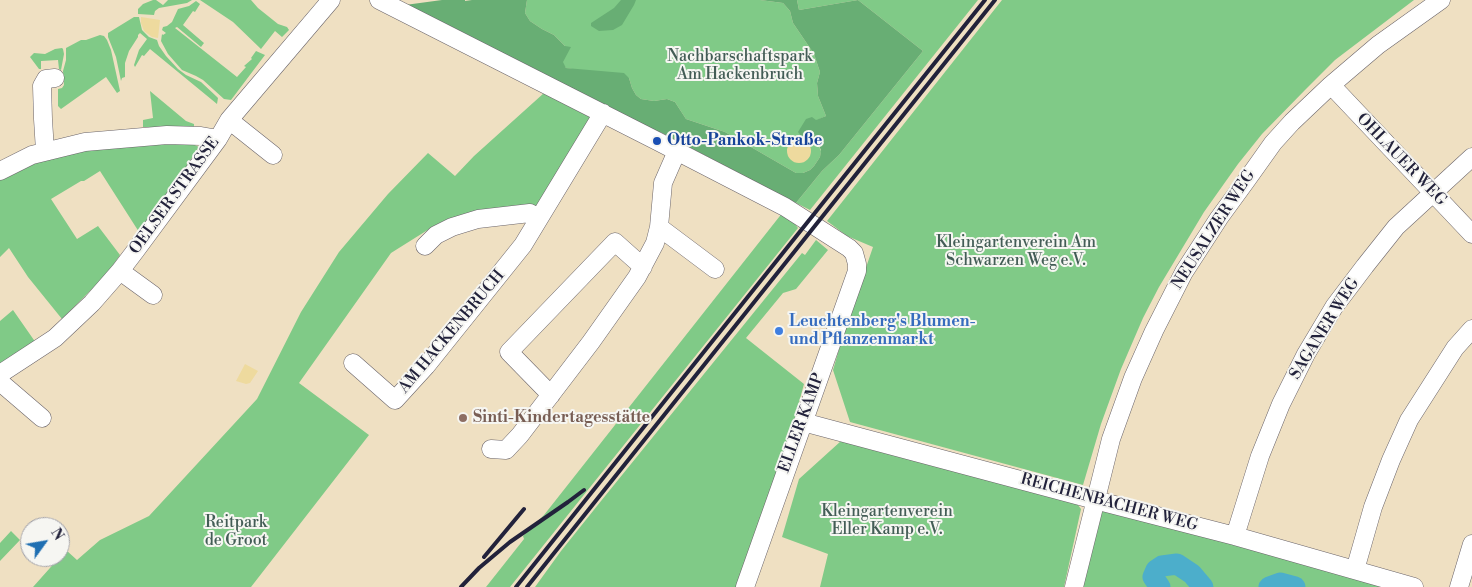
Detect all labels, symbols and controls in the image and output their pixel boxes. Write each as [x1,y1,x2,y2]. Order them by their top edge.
park label: Nachbarschaftspark Am Hackenbruch [667,47,813,85]
street label: OHLAUER WEG [1352,110,1450,210]
place label: Otto-Pankok-Straße [667,131,822,151]
street label: OELSER STRASSE [126,134,224,258]
marker: Otto-Pankok-Straße [651,135,663,147]
street label: NEUSALZER WEG [1168,167,1260,293]
park label: Kleingartenverein Am Schwarzen Weg e.V. [936,233,1096,271]
street label: AM HACKENBRUCH [395,267,509,397]
street label: SAGANER WEG [1286,275,1364,383]
place label: Leuchtenberg's Blumen- und Pflanzenmarkt [789,312,976,350]
marker: Leuchtenberg's Blumen- und Pflanzenmarkt [773,325,785,337]
street label: ELLER KAMP [775,371,829,475]
place label: Sinti-Kindertagesstätte [473,408,650,428]
marker: Sinti-Kindertagesstätte [457,412,469,424]
street label: REICHENBACHER WEG [1018,470,1200,536]
park label: Kleingartenverein Eller Kamp e.V. [821,502,953,540]
park label: Reitpark de Groot [205,513,267,551]
north arrow [20,517,70,567]
text: N [46,525,67,544]

